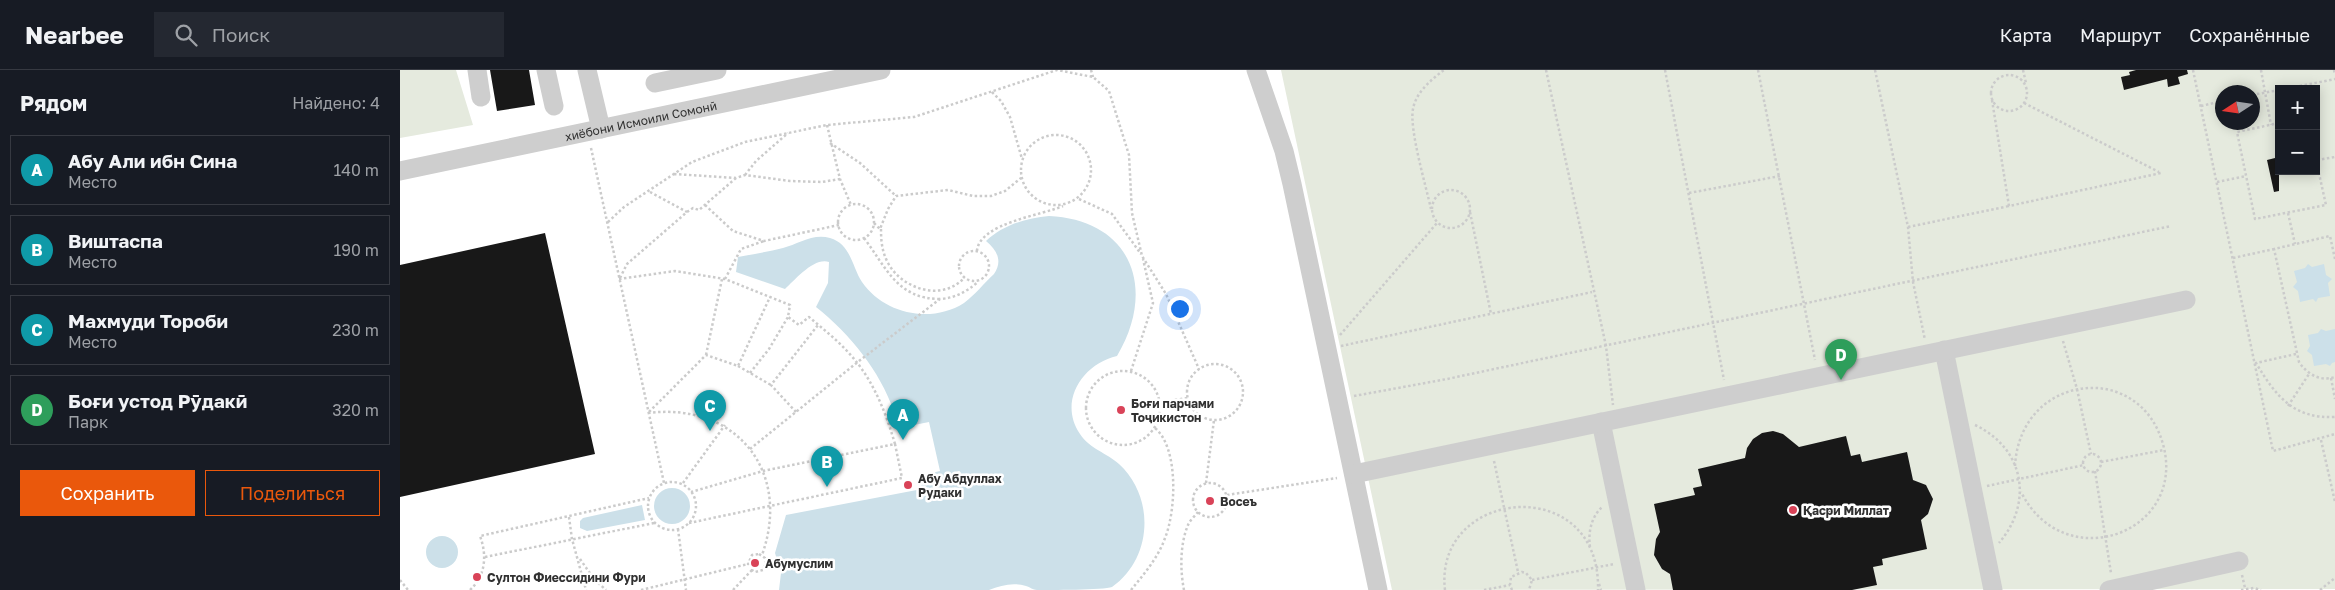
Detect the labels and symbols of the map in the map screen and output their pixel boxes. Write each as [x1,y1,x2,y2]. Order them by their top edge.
north arrow [2215,85,2260,130]
street label: хиёбони Исмоили Сомонӣ [563,97,718,144]
your location [1167,296,1193,322]
pin: D [1825,339,1857,380]
pin: C [694,390,726,431]
place label: Боғи парчами Тоҷикистон [1131,396,1214,425]
pin: A [887,399,919,440]
marker: Боғи парчами Тоҷикистон [1115,404,1127,416]
pin: B [811,446,843,487]
place label: Абу Абдуллах Рудаки [918,471,1002,500]
marker: Абу Абдуллах Рудаки [902,479,914,491]
place label: Восеъ [1220,494,1258,509]
marker: Восеъ [1204,495,1216,507]
place label: Қасри Миллат [1803,503,1889,518]
marker: Қасри Миллат [1787,504,1799,516]
place label: Абумуслим [765,556,834,571]
marker: Абумуслим [749,557,761,569]
place label: Султон Фиессидини Фури [487,570,645,585]
marker: Султон Фиессидини Фури [471,571,483,583]

